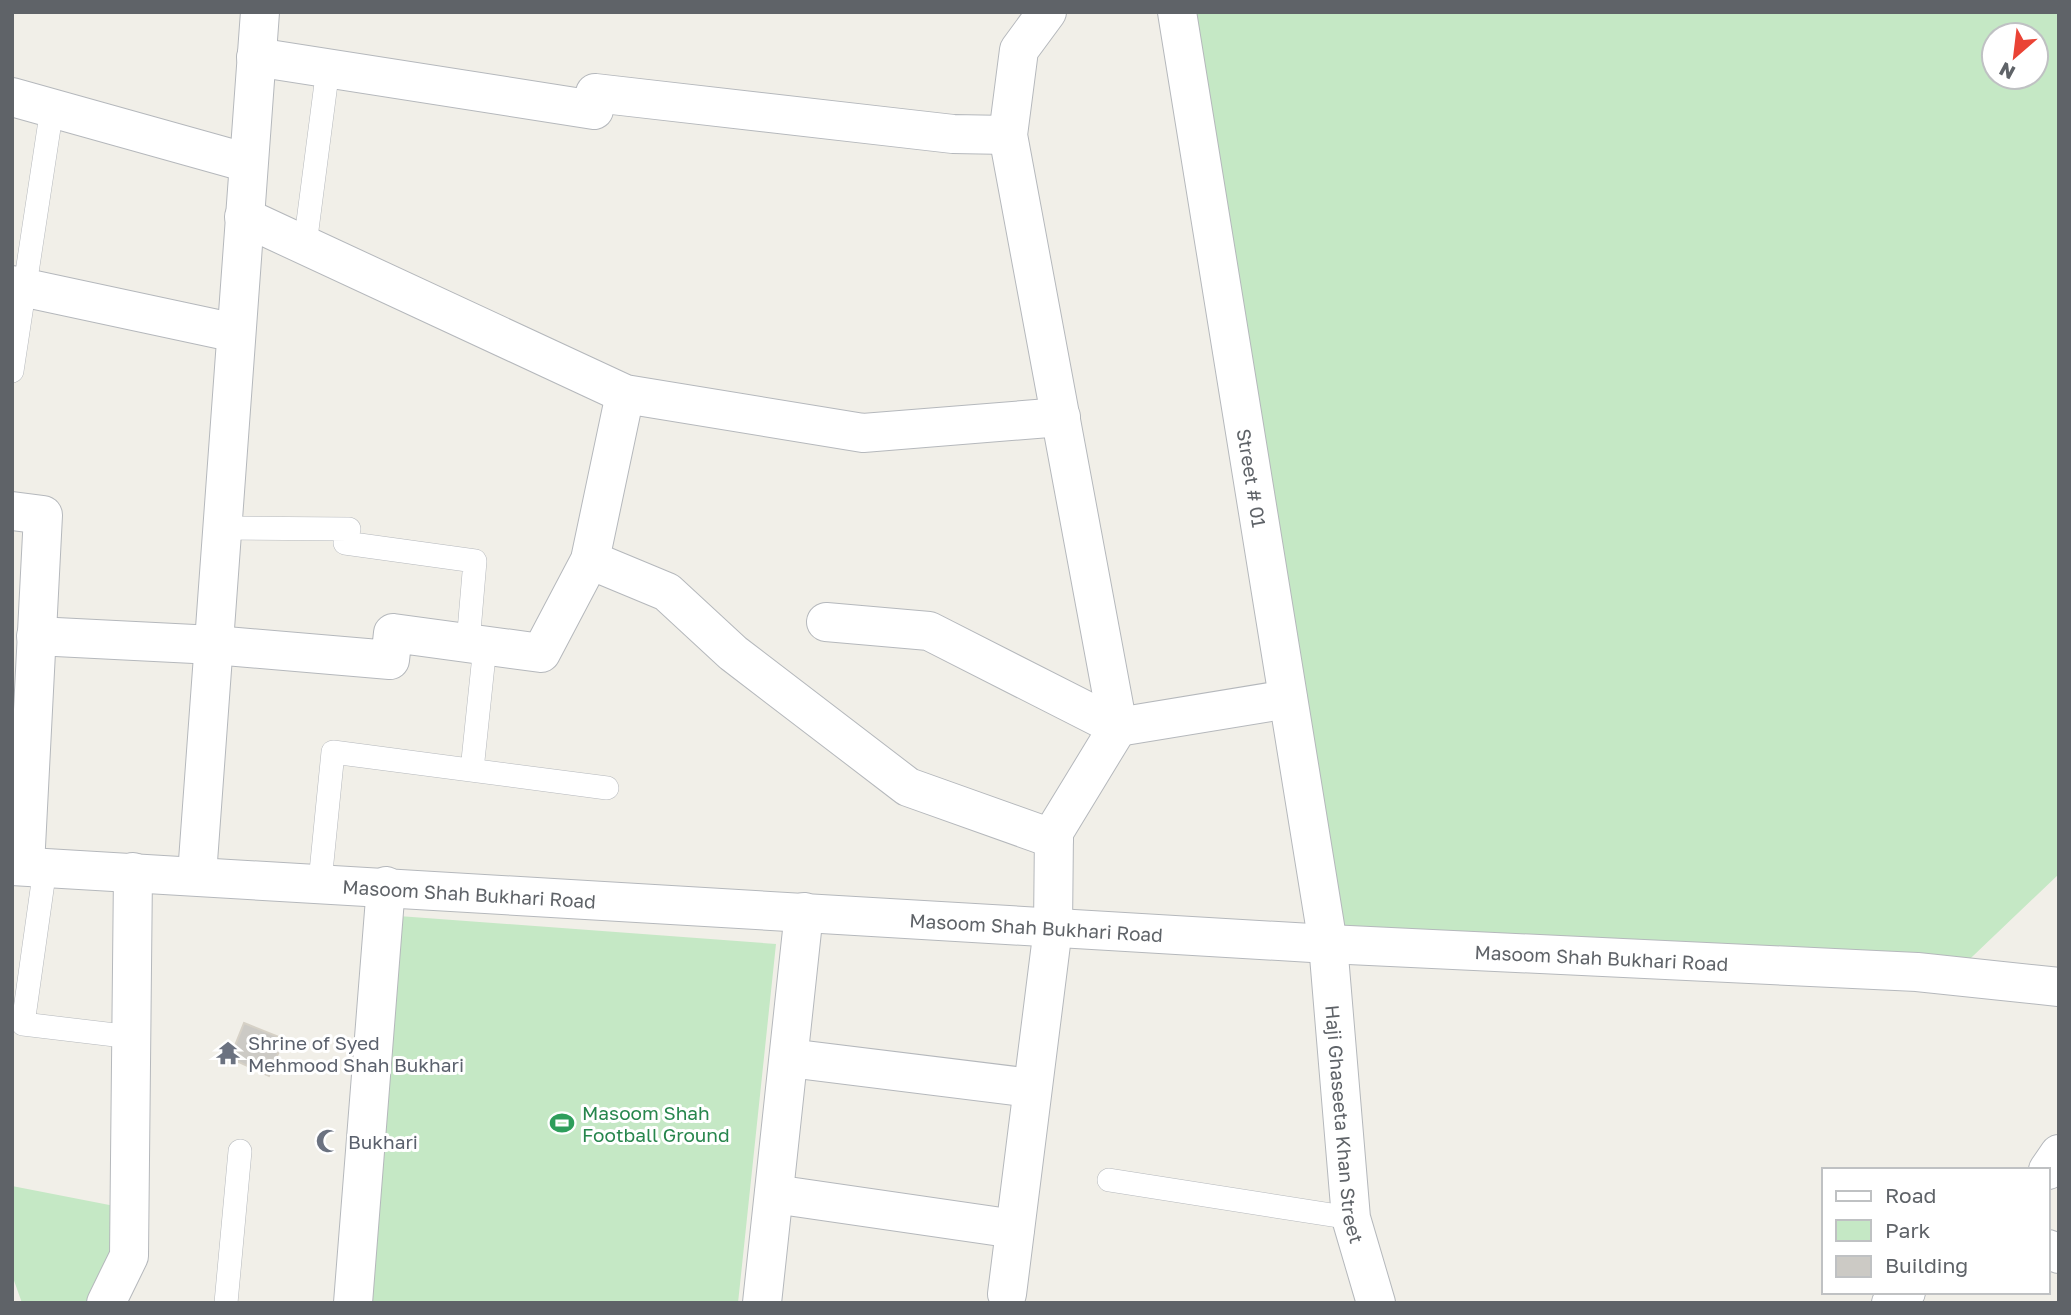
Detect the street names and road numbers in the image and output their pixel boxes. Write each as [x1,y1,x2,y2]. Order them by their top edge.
street label: Street # 01 [1233,427,1272,529]
street label: Masoom Shah Bukhari Road [342,874,597,912]
street label: Masoom Shah Bukhari Road [909,908,1164,946]
street label: Masoom Shah Bukhari Road [1474,939,1729,975]
street label: Haji Ghaseeta Khan Street [1322,1004,1369,1246]

